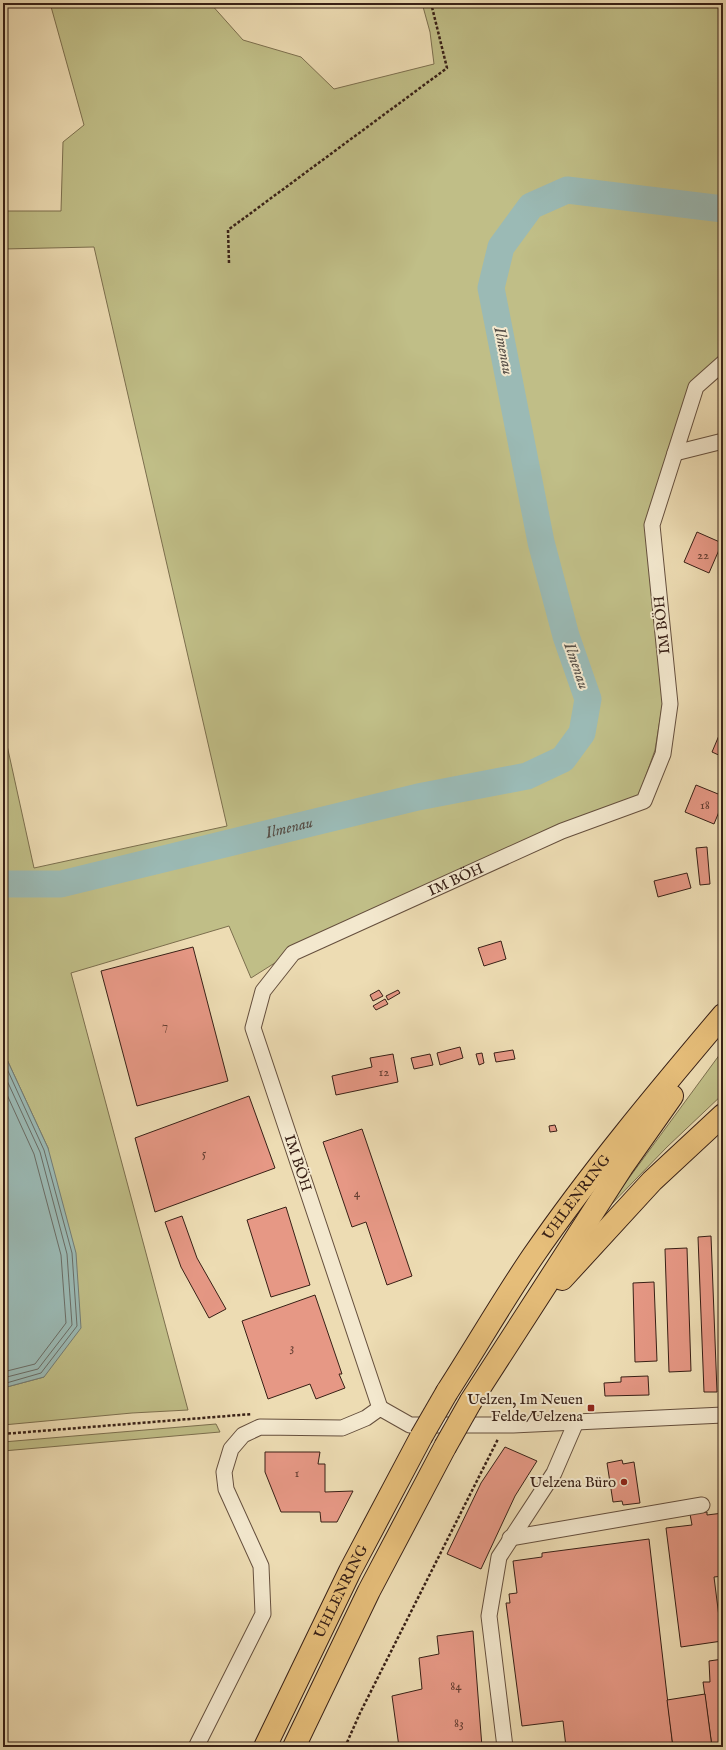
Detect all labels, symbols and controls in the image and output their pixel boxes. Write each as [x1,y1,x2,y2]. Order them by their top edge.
water label: Ilmenau [488,324,517,377]
house number: 22 [697,547,709,564]
street label: IM BÖH [649,595,675,655]
water label: Ilmenau [558,639,593,692]
house number: 18 [700,797,710,814]
water label: Ilmenau [263,813,315,844]
street label: IM BÖH [425,858,487,900]
house number: 7 [162,1018,168,1035]
house number: 12 [379,1064,389,1081]
street label: IM BÖH [280,1132,316,1194]
house number: 5 [202,1145,207,1162]
street label: UHLENRING [538,1150,614,1244]
house number: 4 [354,1185,361,1202]
house number: 3 [290,1339,295,1356]
place label: Uelzen, Im Neuen Felde/Uelzena [467,1390,584,1426]
marker: Uelzen, Im Neuen Felde/Uelzena [586,1403,596,1413]
house number: 1 [295,1465,300,1482]
place label: Uelzena Büro [530,1473,616,1492]
marker: Uelzena Büro [619,1477,629,1487]
street label: UHLENRING [309,1541,372,1641]
house number: 84 [450,1678,462,1695]
house number: 83 [454,1715,464,1732]

